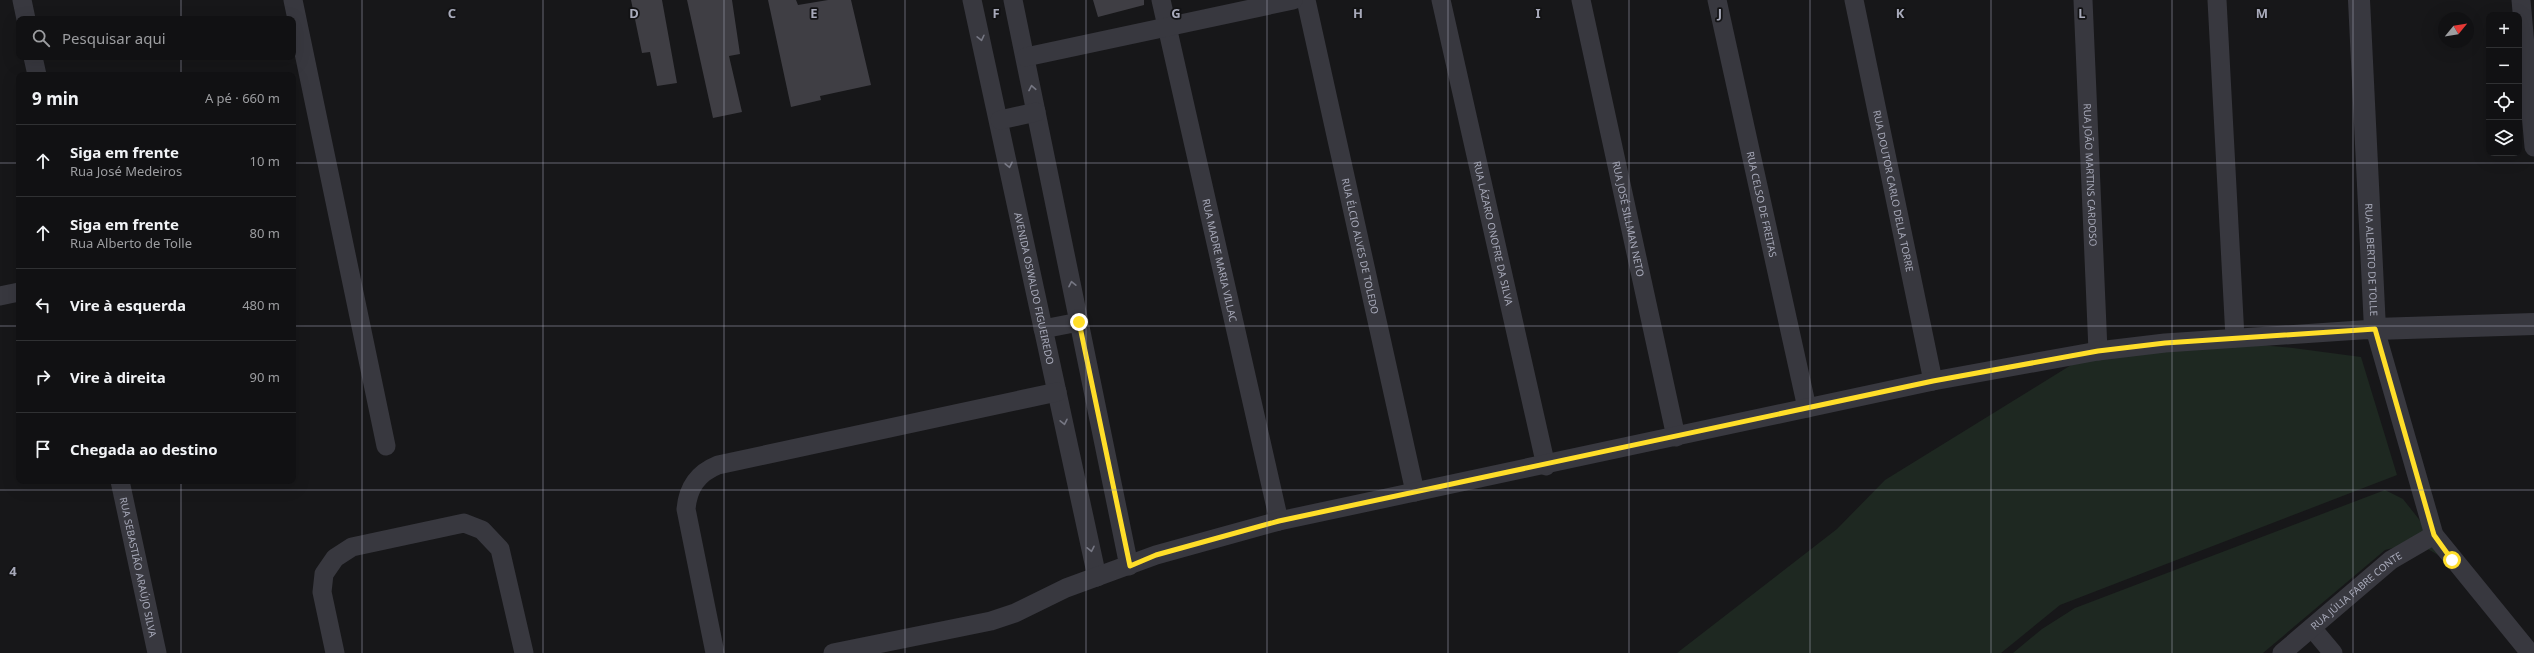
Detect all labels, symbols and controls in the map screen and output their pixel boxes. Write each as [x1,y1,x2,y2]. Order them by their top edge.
text: C [448,4,456,22]
text: D [629,4,639,22]
text: E [810,4,818,22]
text: F [992,4,1000,22]
text: G [1171,4,1181,22]
text: H [1353,4,1363,22]
text: I [1535,4,1541,22]
text: J [1717,4,1722,22]
text: K [1896,4,1905,22]
text: L [2078,4,2086,22]
text: M [2256,4,2268,22]
north arrow [2438,12,2474,48]
map controls [2486,12,2522,156]
button: + [2486,12,2522,48]
search box [16,16,296,60]
icon: search [30,27,52,49]
text: Pesquisar aqui [62,28,166,48]
one-way arrow [977,35,985,41]
button: − [2486,48,2522,84]
button: locate [2486,84,2522,120]
one-way arrow [1028,85,1037,91]
text: 9 min [32,87,79,110]
text: A pé · 660 m [205,89,280,107]
street label: RUA JOÃO MARTINS CARDOSO [2080,103,2101,247]
street label: RUA DOUTOR CARLO DELLA TORRE [1870,109,1917,273]
button: layers [2486,120,2522,156]
text: Siga em frente [70,142,179,162]
icon: ahead [32,150,54,172]
street label: RUA CELSO DE FREITAS [1744,150,1781,259]
text: 10 m [250,152,280,170]
street label: RUA LÁZARO ONOFRE DA SILVA [1470,160,1517,307]
street label: RUA JOSÉ SILLMAN NETO [1609,160,1648,278]
text: Rua José Medeiros [70,162,182,180]
one-way arrow [1005,162,1013,168]
street label: RUA ÉLCIO ALVES DE TOLEDO [1339,177,1382,316]
street label: RUA MADRE MARIA VILLAC [1199,197,1241,324]
street label: RUA ALBERTO DE TOLLE [2362,203,2381,316]
street label: AVENIDA OSWALDO FIGUEIREDO [1011,211,1058,366]
text: Siga em frente [70,214,179,234]
icon: ahead [32,222,54,244]
text: 80 m [250,224,280,242]
text: Rua Alberto de Tolle [70,234,192,252]
one-way arrow [1068,280,1076,287]
icon: left [32,294,54,316]
text: Vire à esquerda [70,295,186,315]
text: 480 m [242,296,280,314]
route end [1070,313,1088,331]
icon: right [32,366,54,388]
text: Vire à direita [70,367,166,387]
text: 90 m [250,368,280,386]
one-way arrow [1059,419,1067,425]
icon: arrive [32,438,54,460]
text: Chegada ao destino [70,439,218,459]
street label: RUA SEBASTIÃO ARAÚJO SILVA [117,496,161,639]
one-way arrow [1086,546,1094,552]
street label: RUA JÚLIA FABRE CONTE [2307,548,2404,633]
route start [2443,551,2461,569]
text: 4 [9,562,17,580]

